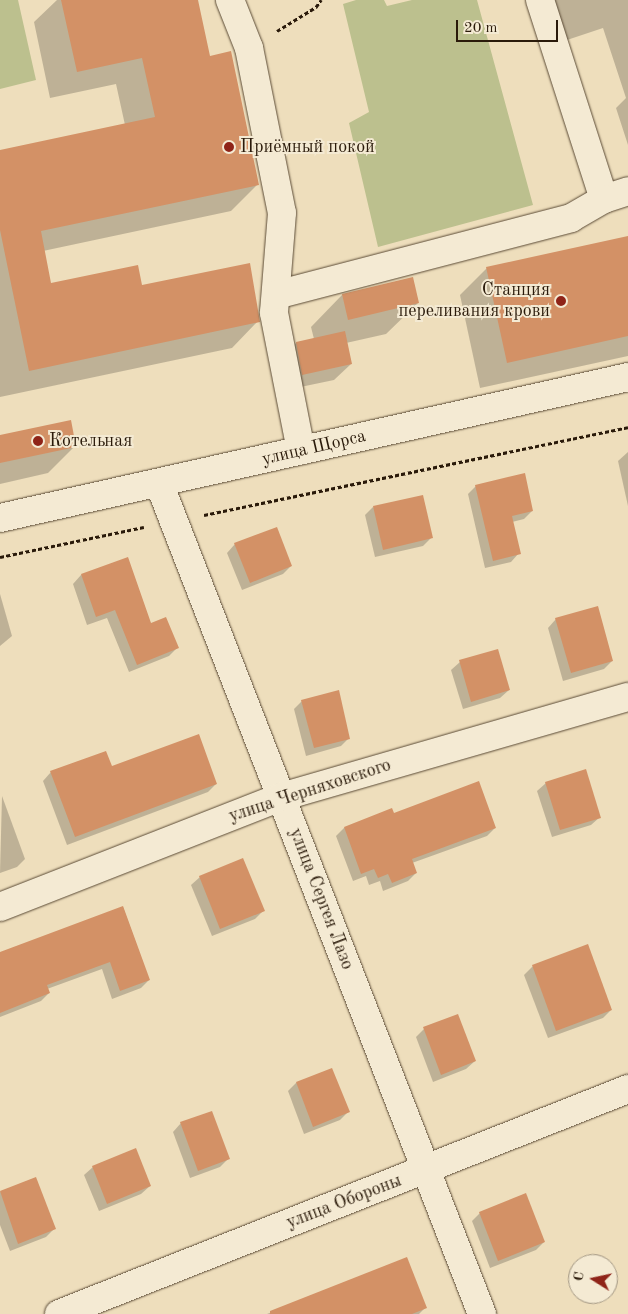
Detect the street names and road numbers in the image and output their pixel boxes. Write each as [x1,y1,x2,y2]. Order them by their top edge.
street label: улица Щорса [260,426,368,470]
street label: улица Черняховского [226,755,394,827]
street label: улица Сергея Лазо [284,825,358,973]
street label: улица Обороны [283,1170,405,1234]

